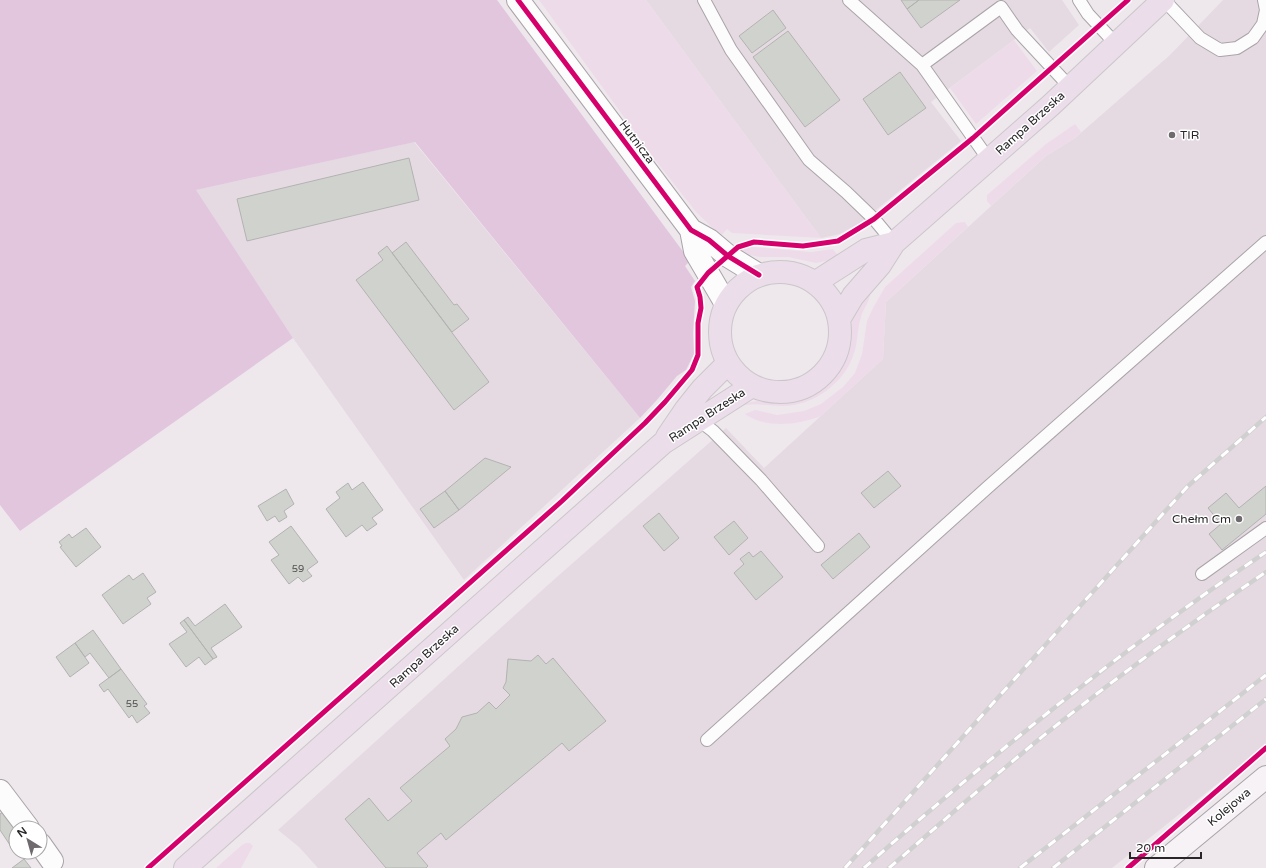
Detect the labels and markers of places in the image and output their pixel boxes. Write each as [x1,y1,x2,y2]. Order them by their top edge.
place label: TIR [1180,128,1199,142]
marker: TIR [1167,130,1177,140]
place label: Chełm Cm [1172,512,1231,526]
marker: Chełm Cm [1234,514,1244,524]

